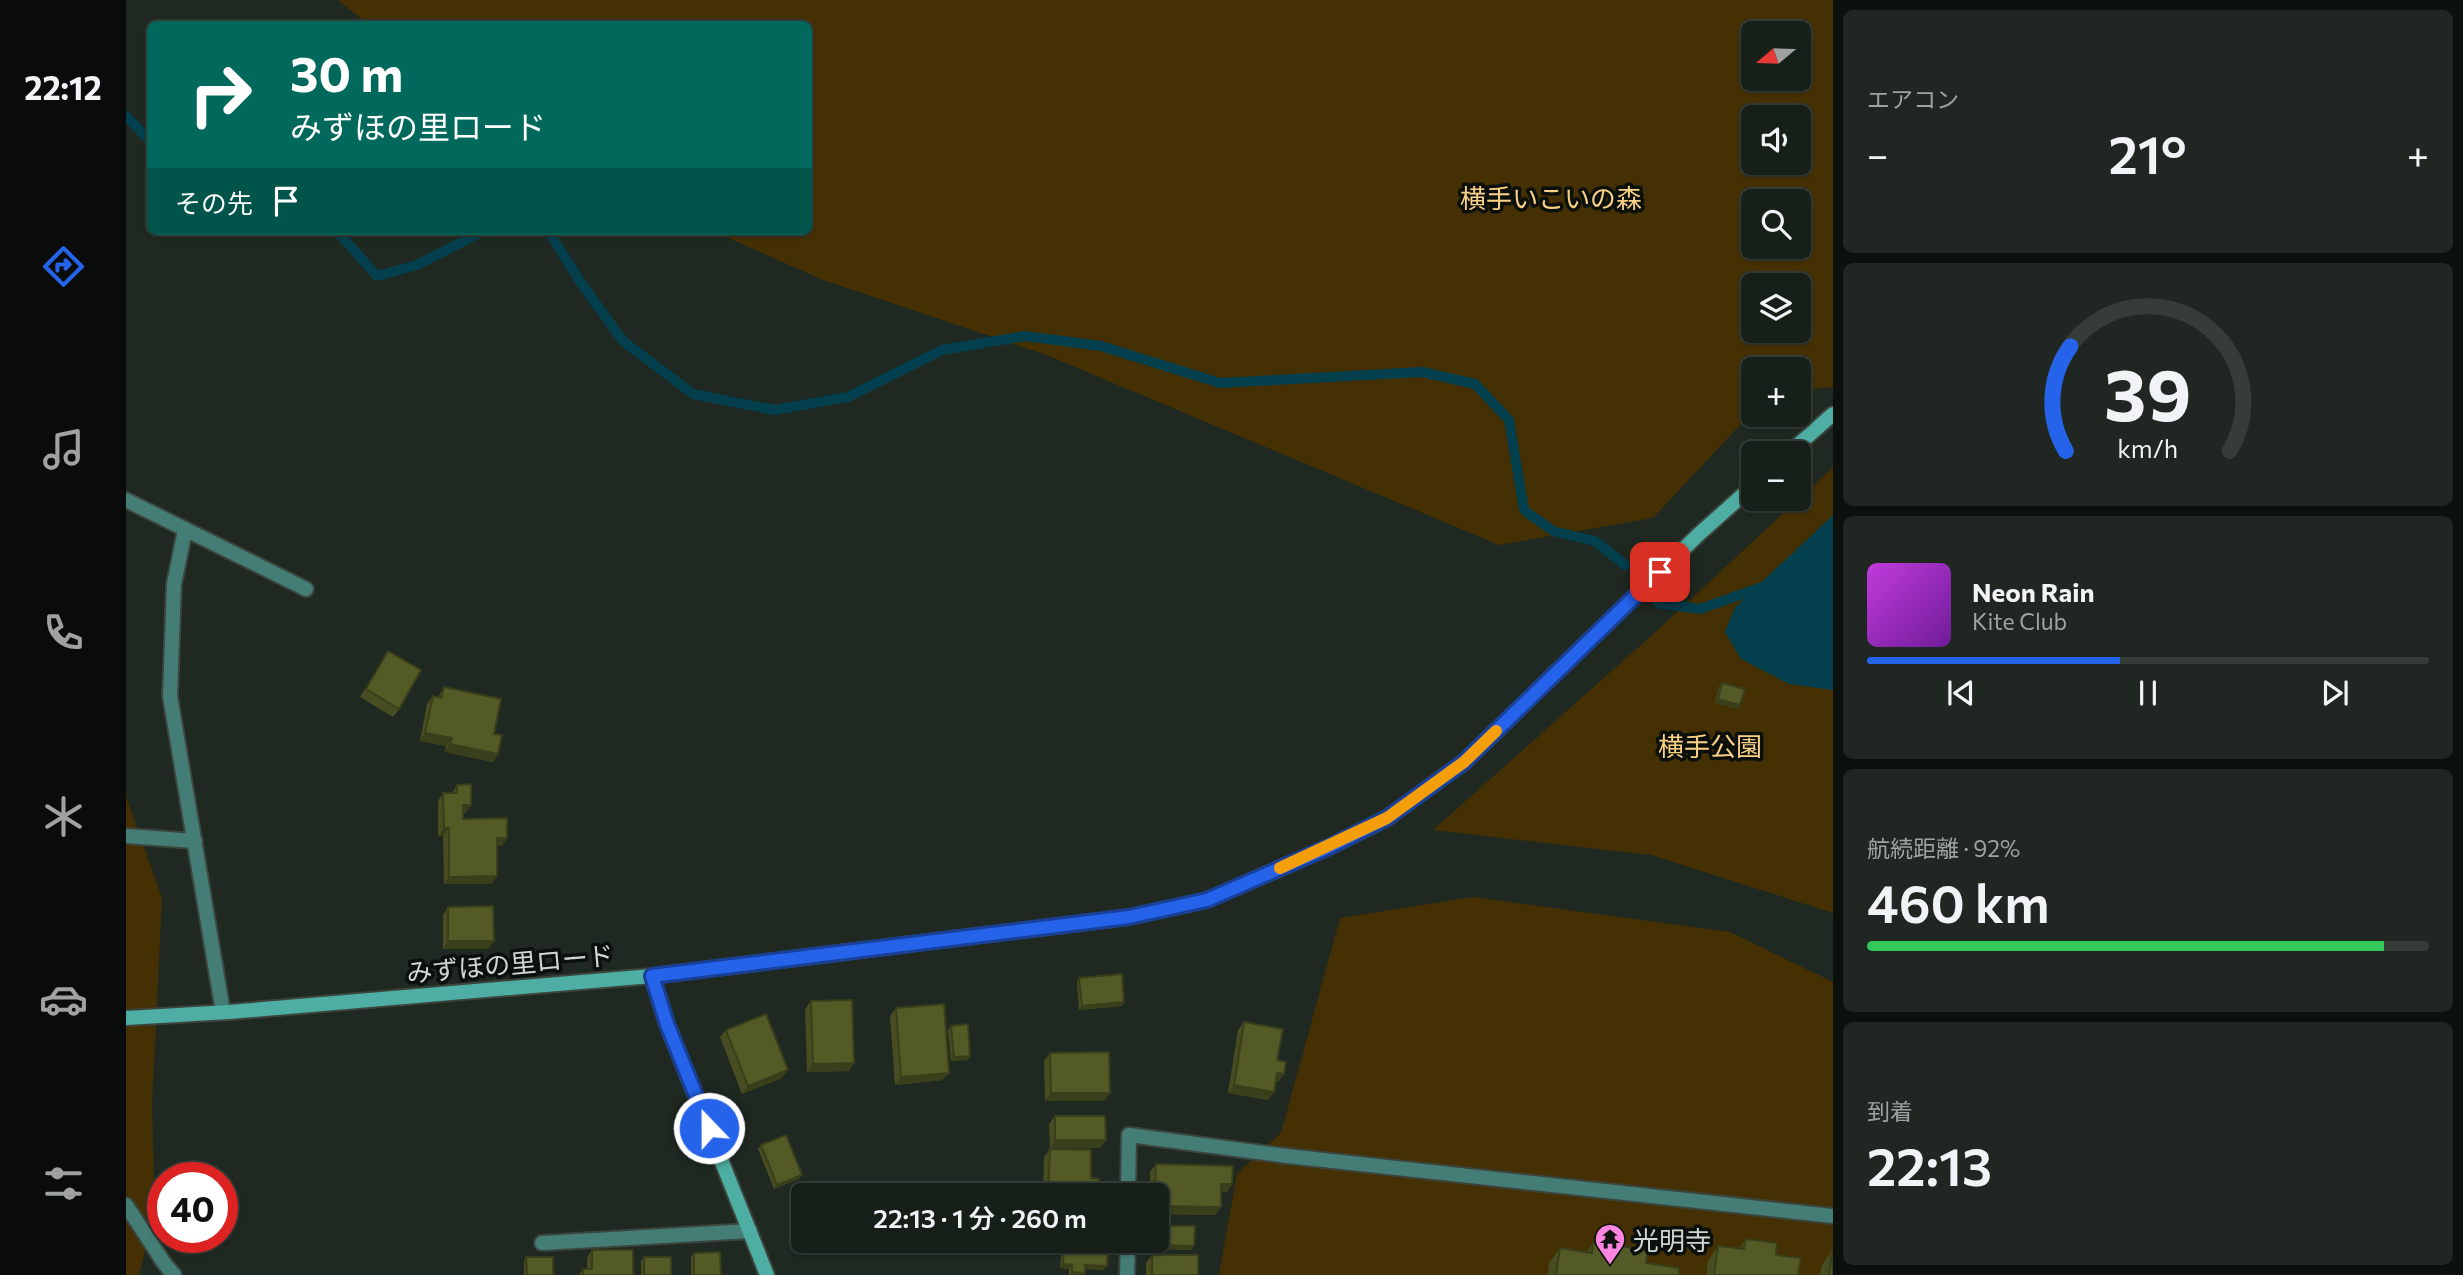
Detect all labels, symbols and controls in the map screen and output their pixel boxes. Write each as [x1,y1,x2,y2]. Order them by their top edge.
north arrow [1741,21,1811,91]
map controls [1741,21,1811,511]
text: 30 m [290,42,403,102]
icon: right [175,49,266,140]
text: 22:12 [24,67,102,107]
text: エアコン [1867,85,1959,113]
button: sound [1741,105,1811,175]
text: みずほの里ロード [290,106,546,146]
text: 21° [2108,121,2187,185]
text: − [1867,130,1889,177]
text: + [2407,130,2429,177]
icon: arrive [267,182,305,220]
park label: 横手いこいの森 [1460,182,1642,213]
text: その先 [175,187,253,218]
button: search [1741,189,1811,259]
icon: directions [39,242,88,291]
button: layers [1741,273,1811,343]
text: 39 [2104,347,2192,436]
button: + [1741,357,1811,427]
icon: music [39,425,88,474]
text: km/h [2118,432,2178,462]
button: − [1741,441,1811,511]
pin [1630,542,1690,602]
icon: arrive [1641,553,1679,591]
text: Neon Rain [1972,576,2095,607]
text: Kite Club [1972,607,2067,635]
icon: phone [39,608,88,657]
icon: previous [1942,674,1980,712]
icon: pause [2129,674,2167,712]
icon: next [2316,674,2354,712]
park label: 横手公園 [1658,730,1762,761]
icon: climate [39,792,88,841]
text: 航続距離 · 92% [1867,834,2020,862]
text: 460 km [1867,870,2050,934]
street label: みずほの里ロード [405,938,615,988]
icon: car [39,975,88,1024]
position arrow [672,1091,746,1165]
text: 到着 [1867,1097,1913,1125]
text: 22:13 [1867,1133,1992,1197]
icon: filters [39,1159,88,1208]
speed limit sign: 40 [147,1162,238,1253]
text: 22:13 · 1 分 · 260 m [873,1202,1087,1233]
temple icon: 光明寺 [1593,1222,1627,1266]
place label: 光明寺 [1633,1224,1711,1255]

